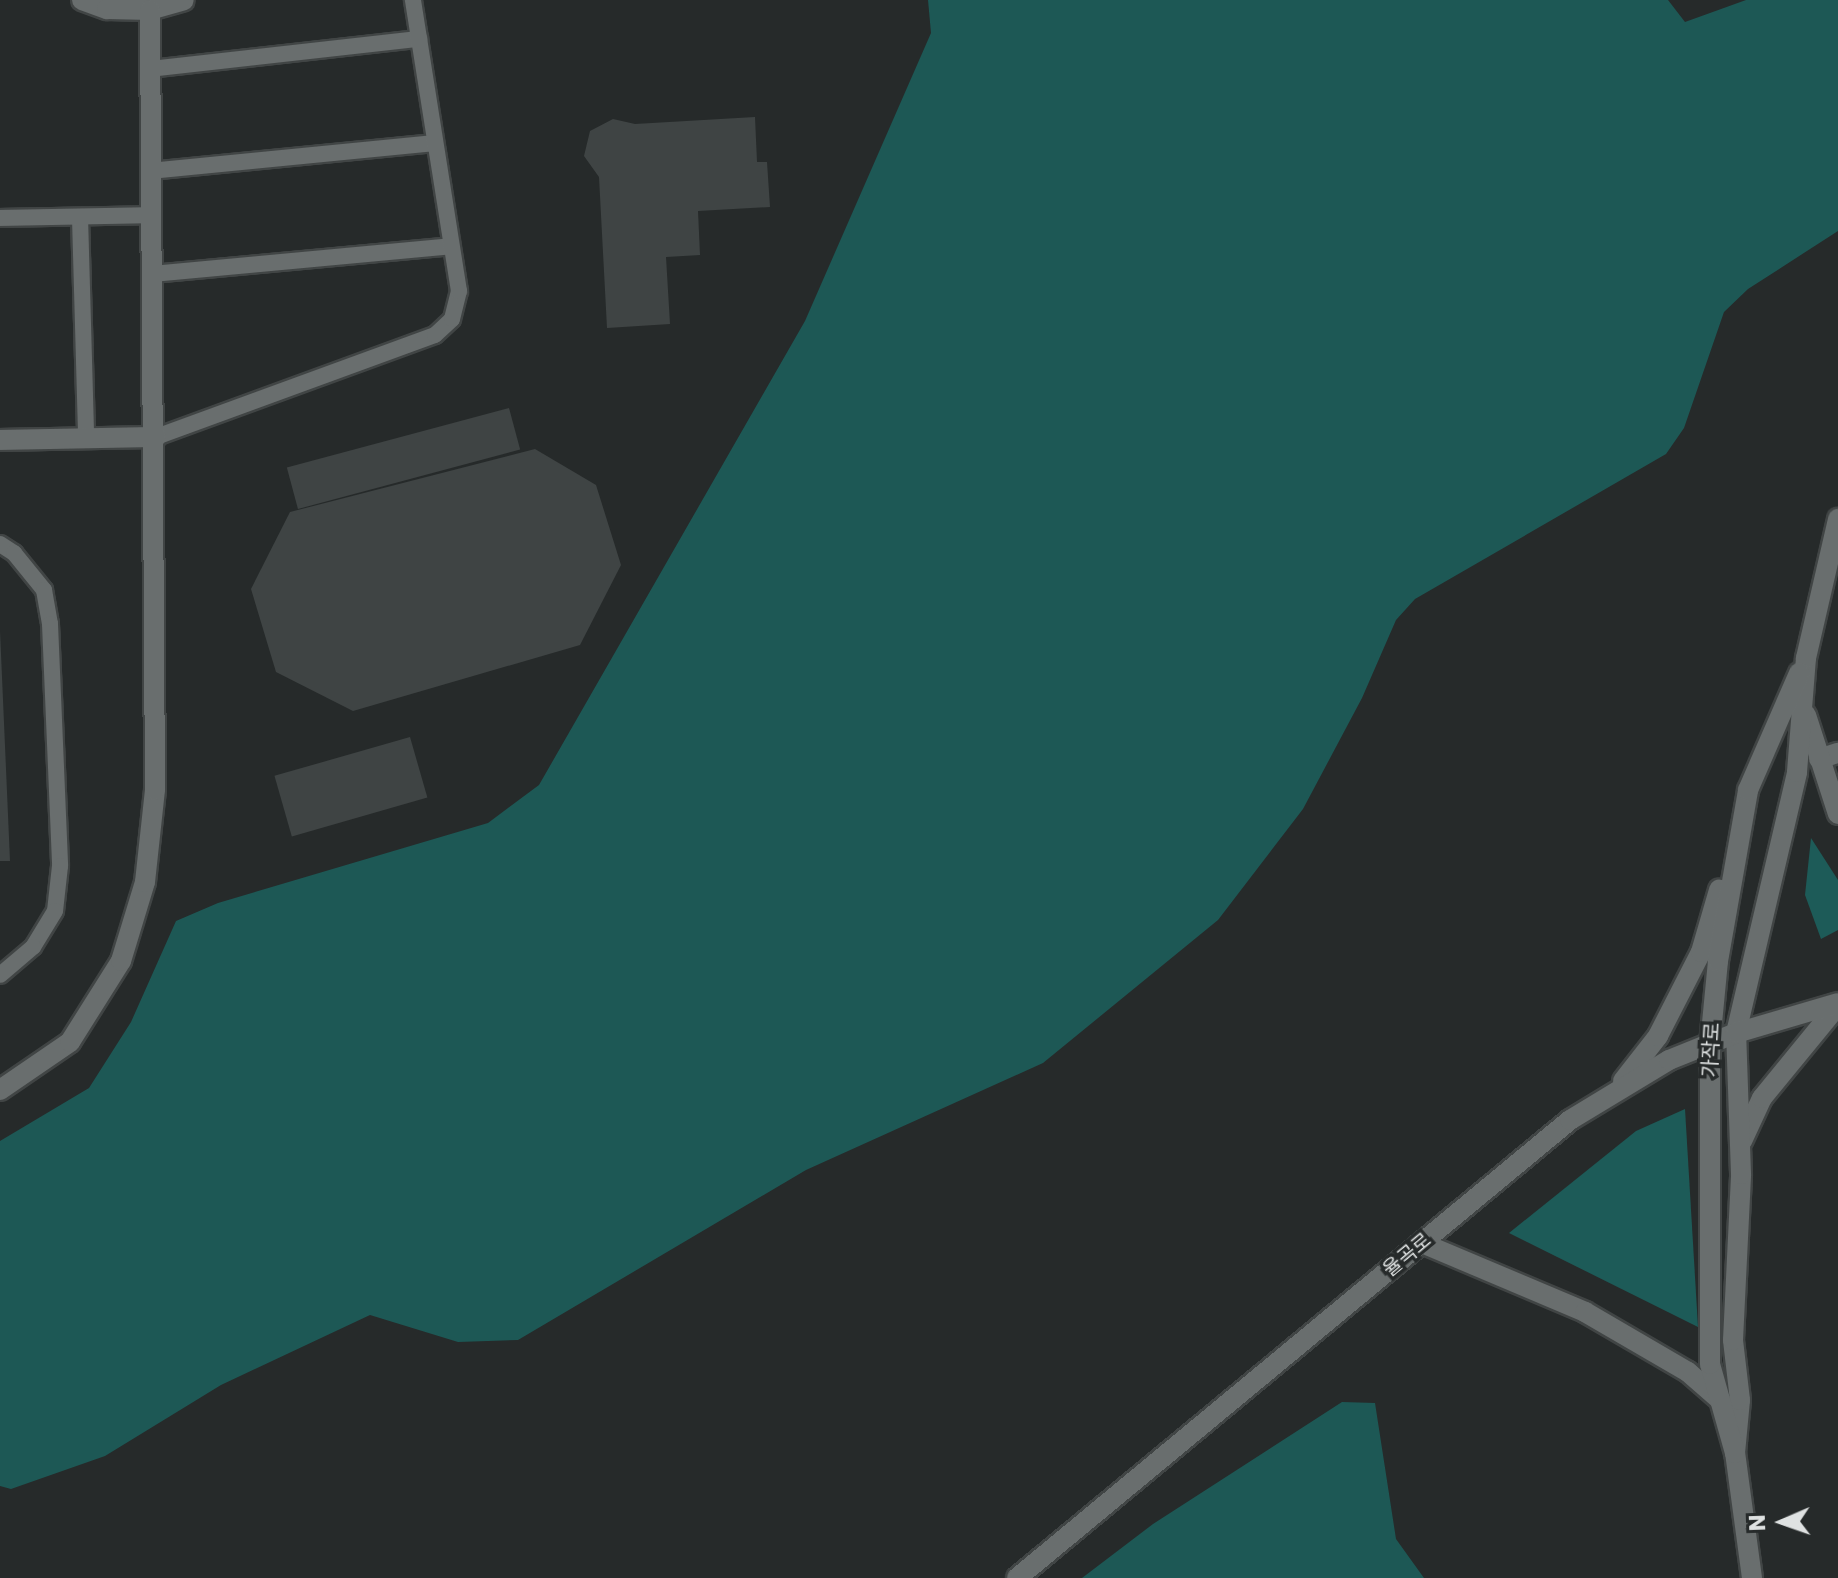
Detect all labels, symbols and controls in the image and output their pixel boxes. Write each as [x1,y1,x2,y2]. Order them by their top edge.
street label: 가작로 [1698,1022,1724,1078]
street label: 율곡로 [1378,1228,1436,1282]
north arrow [1742,1482,1822,1562]
text: N [1742,1514,1773,1532]

